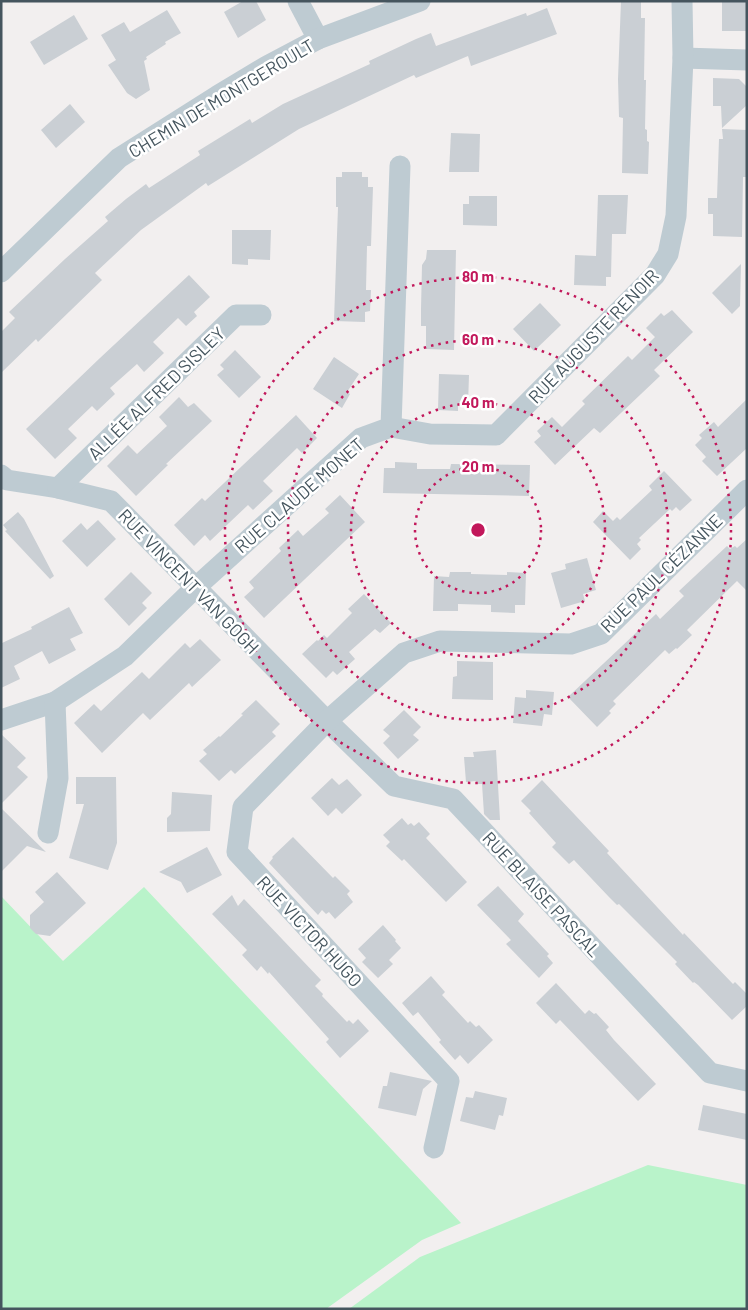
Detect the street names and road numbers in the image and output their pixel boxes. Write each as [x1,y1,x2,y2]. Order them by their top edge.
street label: CHEMIN DE MONTGEROULT [124,34,318,162]
street label: RUE AUGUSTE RENOIR [523,264,663,408]
street label: ALLÉE ALFRED SISLEY [83,322,229,464]
street label: RUE CLAUDE MONET [230,433,368,557]
street label: RUE VINCENT VAN GOGH [114,504,264,658]
street label: RUE PAUL CÉZANNE [595,509,727,637]
street label: RUE BLAISE PASCAL [478,827,606,961]
street label: RUE VICTOR HUGO [253,871,367,991]

